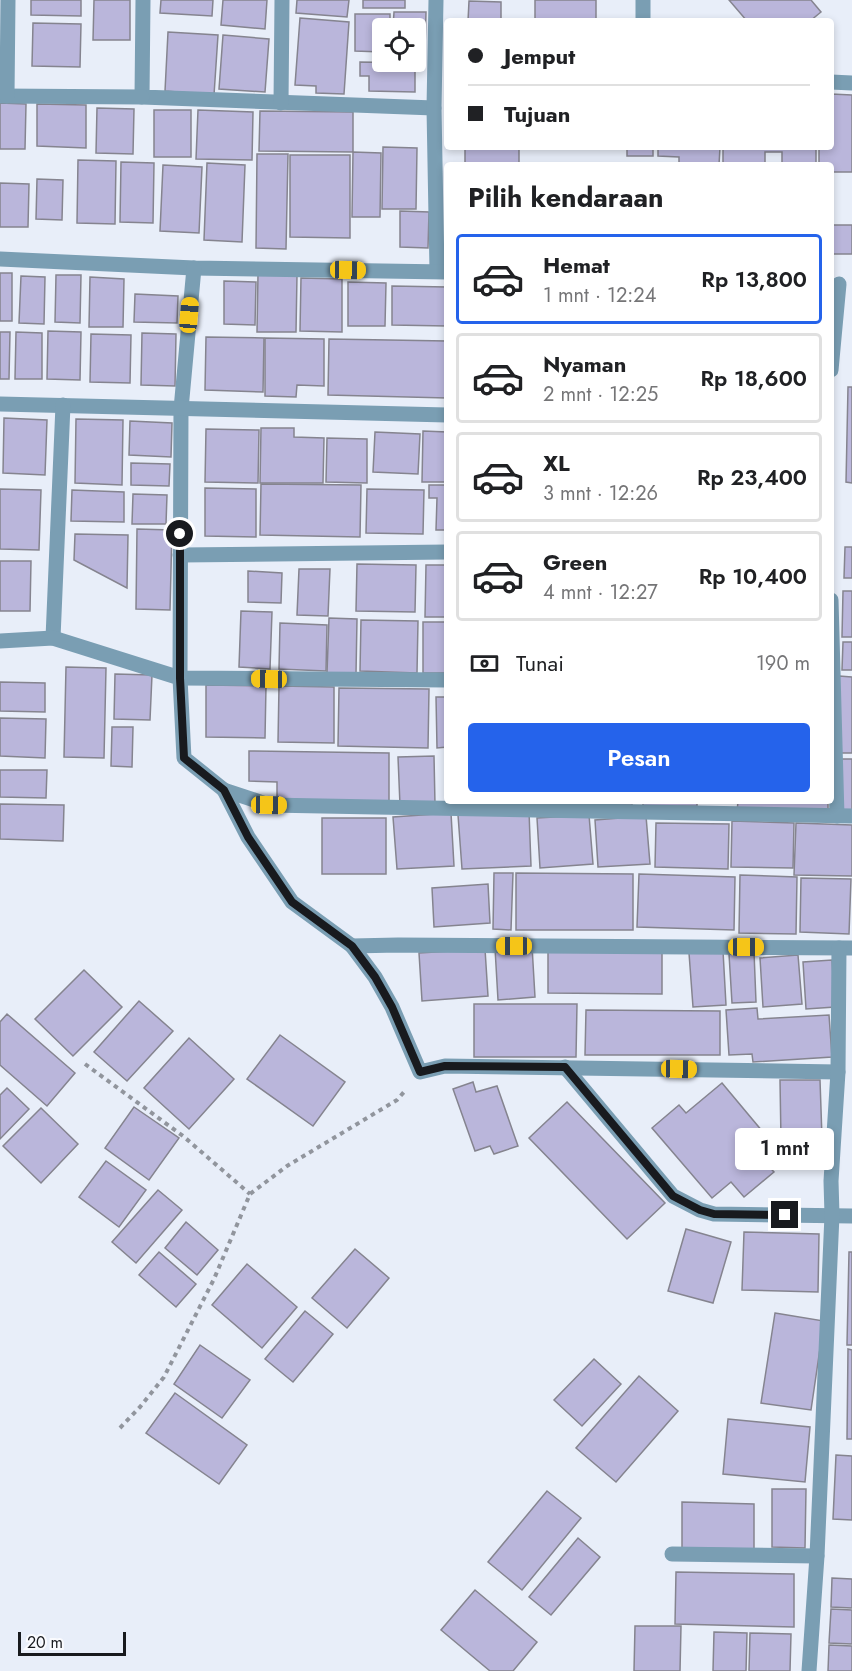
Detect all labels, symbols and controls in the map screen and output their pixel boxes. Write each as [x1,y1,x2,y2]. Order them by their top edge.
map controls [372,18,426,72]
button: locate [372,18,426,72]
text: Jemput [504,40,575,72]
text: Tujuan [504,98,570,130]
text: Pilih kendaraan [468,178,664,217]
text: Hemat [543,249,610,281]
icon: car [471,252,525,306]
car [330,261,366,279]
text: Rp 13,800 [701,263,807,295]
text: 1 mnt · 12:24 [543,281,656,310]
car [178,296,200,334]
text: Nyaman [543,348,626,380]
icon: car [471,351,525,405]
text: Rp 18,600 [700,362,807,394]
text: 2 mnt · 12:25 [543,380,658,409]
text: XL [543,447,570,479]
icon: car [471,450,525,504]
text: Rp 23,400 [697,461,807,493]
text: 3 mnt · 12:26 [543,479,658,508]
route start [166,520,193,547]
text: Green [543,546,607,578]
icon: car [471,549,525,603]
text: Rp 10,400 [699,560,807,592]
text: 4 mnt · 12:27 [543,578,658,607]
icon: cash [468,647,501,680]
text: Tunai [516,647,564,679]
text: 190 m [756,649,810,678]
car [251,670,287,688]
button: Pesan [468,723,810,792]
car [251,796,287,814]
car [496,937,532,955]
car [728,938,764,956]
car [661,1060,697,1078]
callout: 1 mnt [736,1128,834,1170]
text: 1 mnt [760,1134,809,1163]
route end [771,1201,798,1228]
scale bar [18,1629,126,1656]
text: 20 m [27,1631,63,1654]

